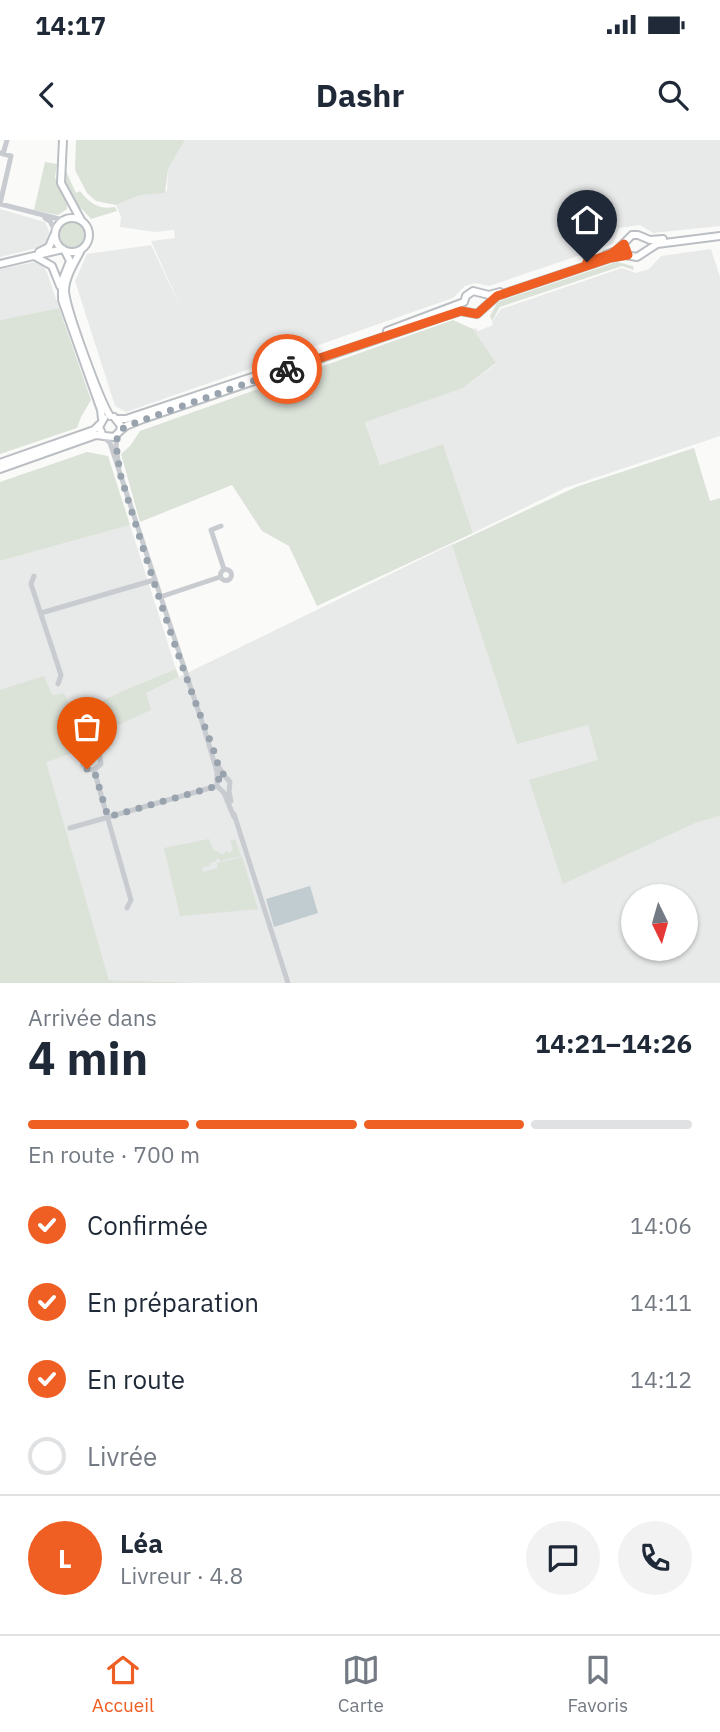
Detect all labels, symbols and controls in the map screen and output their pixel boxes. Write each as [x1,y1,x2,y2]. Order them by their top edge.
text: 14:17 [35,8,106,42]
text: Dashr [316,74,404,116]
icon: back [28,76,66,114]
icon: search [654,76,692,114]
pin [557,190,617,262]
icon: home [568,201,606,239]
courier [252,334,322,404]
icon: bike [268,350,306,388]
pin [57,697,117,769]
icon: bag [68,708,106,746]
north arrow [621,884,698,961]
map controls [621,884,698,961]
text: Arrivée dans [28,1002,157,1032]
text: 14:21–14:26 [535,1026,692,1060]
text: 4 min [28,1028,148,1088]
text: En route · 700 m [28,1139,200,1169]
icon: check [28,1206,66,1244]
text: Confirmée [87,1208,208,1242]
text: 14:06 [630,1210,692,1240]
icon: check [28,1283,66,1321]
text: En préparation [87,1285,259,1319]
text: 14:11 [630,1287,692,1317]
icon: check [28,1360,66,1398]
text: En route [87,1362,185,1396]
text: 14:12 [630,1364,692,1394]
text: Livrée [87,1439,157,1473]
button: chat [526,1521,600,1595]
button: phone [618,1521,692,1595]
text: Léa [120,1526,163,1560]
text: L [58,1541,72,1575]
text: Livreur · 4.8 [120,1560,243,1590]
tab: Accueil [92,1651,154,1717]
tab: Carte [338,1651,384,1717]
tab: Favoris [568,1651,628,1717]

